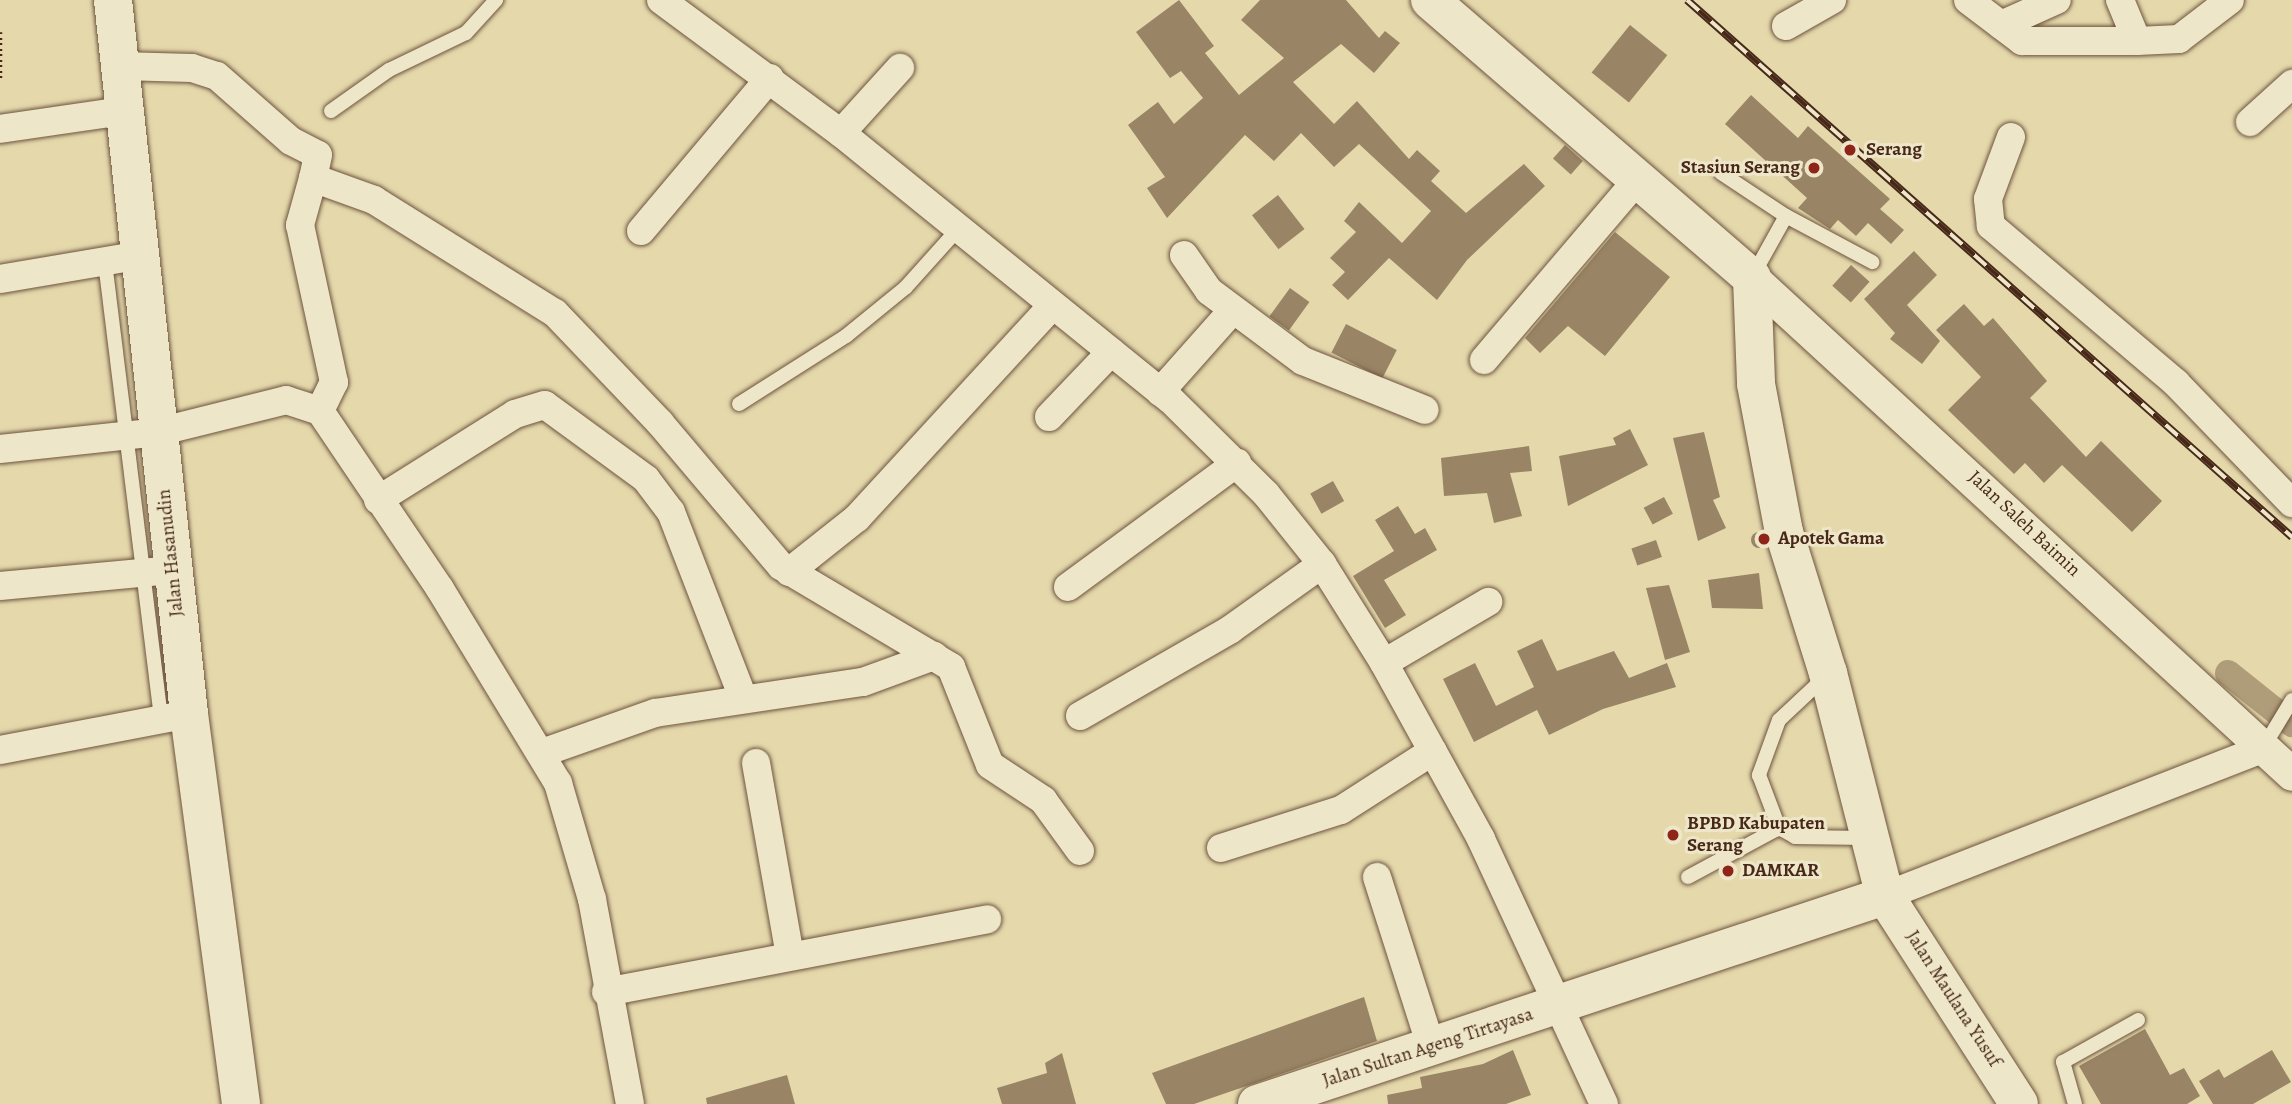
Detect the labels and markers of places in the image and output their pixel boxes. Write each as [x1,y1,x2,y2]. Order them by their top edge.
place label: Serang [1866,139,1922,161]
marker: Serang [1840,140,1860,160]
place label: Stasiun Serang [1681,157,1800,179]
marker: Stasiun Serang [1806,160,1822,176]
place label: Apotek Gama [1778,528,1884,550]
marker: Apotek Gama [1756,531,1772,547]
place label: BPBD Kabupaten Serang [1687,813,1825,857]
marker: BPBD Kabupaten Serang [1665,827,1681,843]
place label: DAMKAR [1742,860,1819,882]
marker: DAMKAR [1720,863,1736,879]

